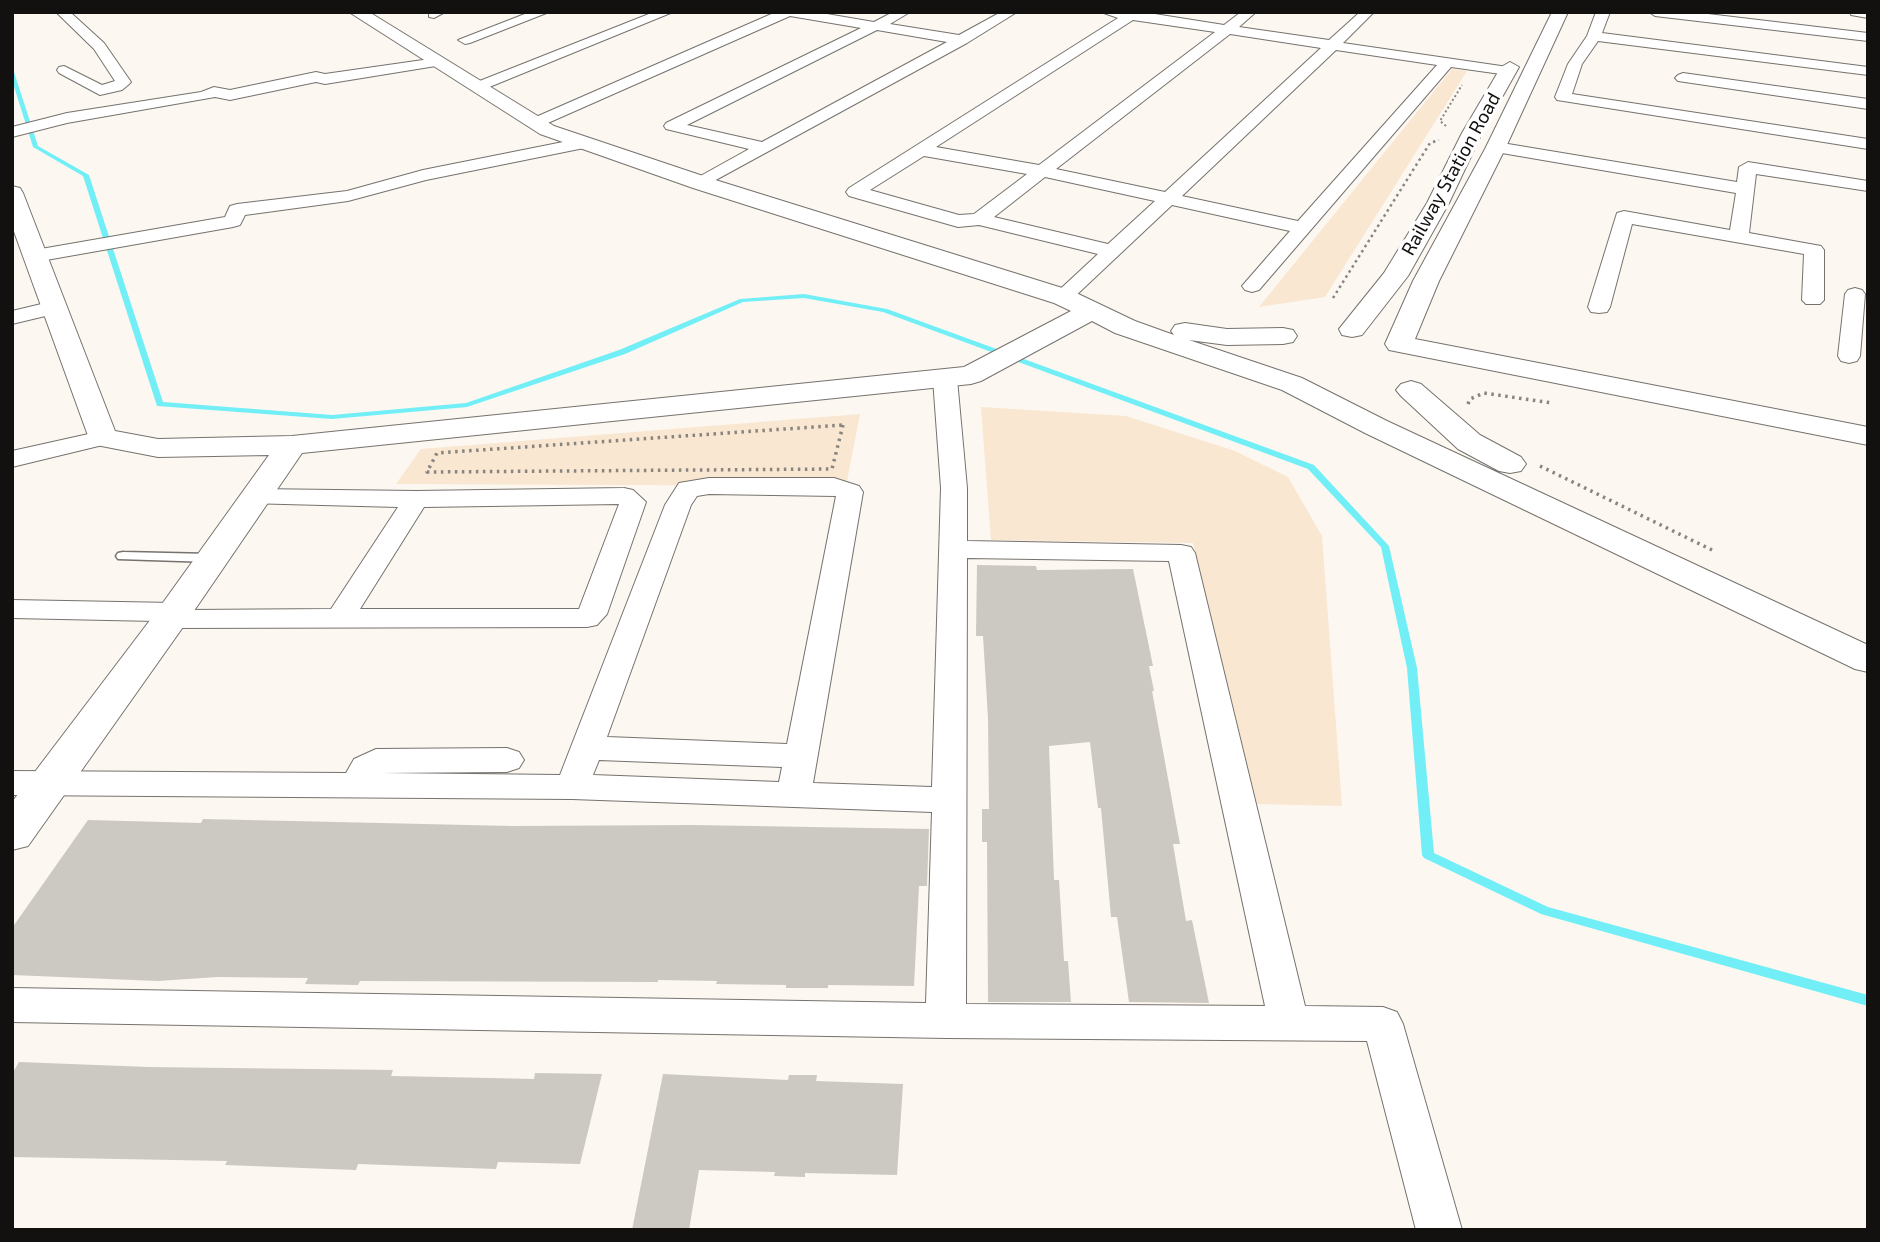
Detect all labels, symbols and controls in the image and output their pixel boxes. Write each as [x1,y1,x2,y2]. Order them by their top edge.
street label: Railway Station Road [1397,89,1505,259]

